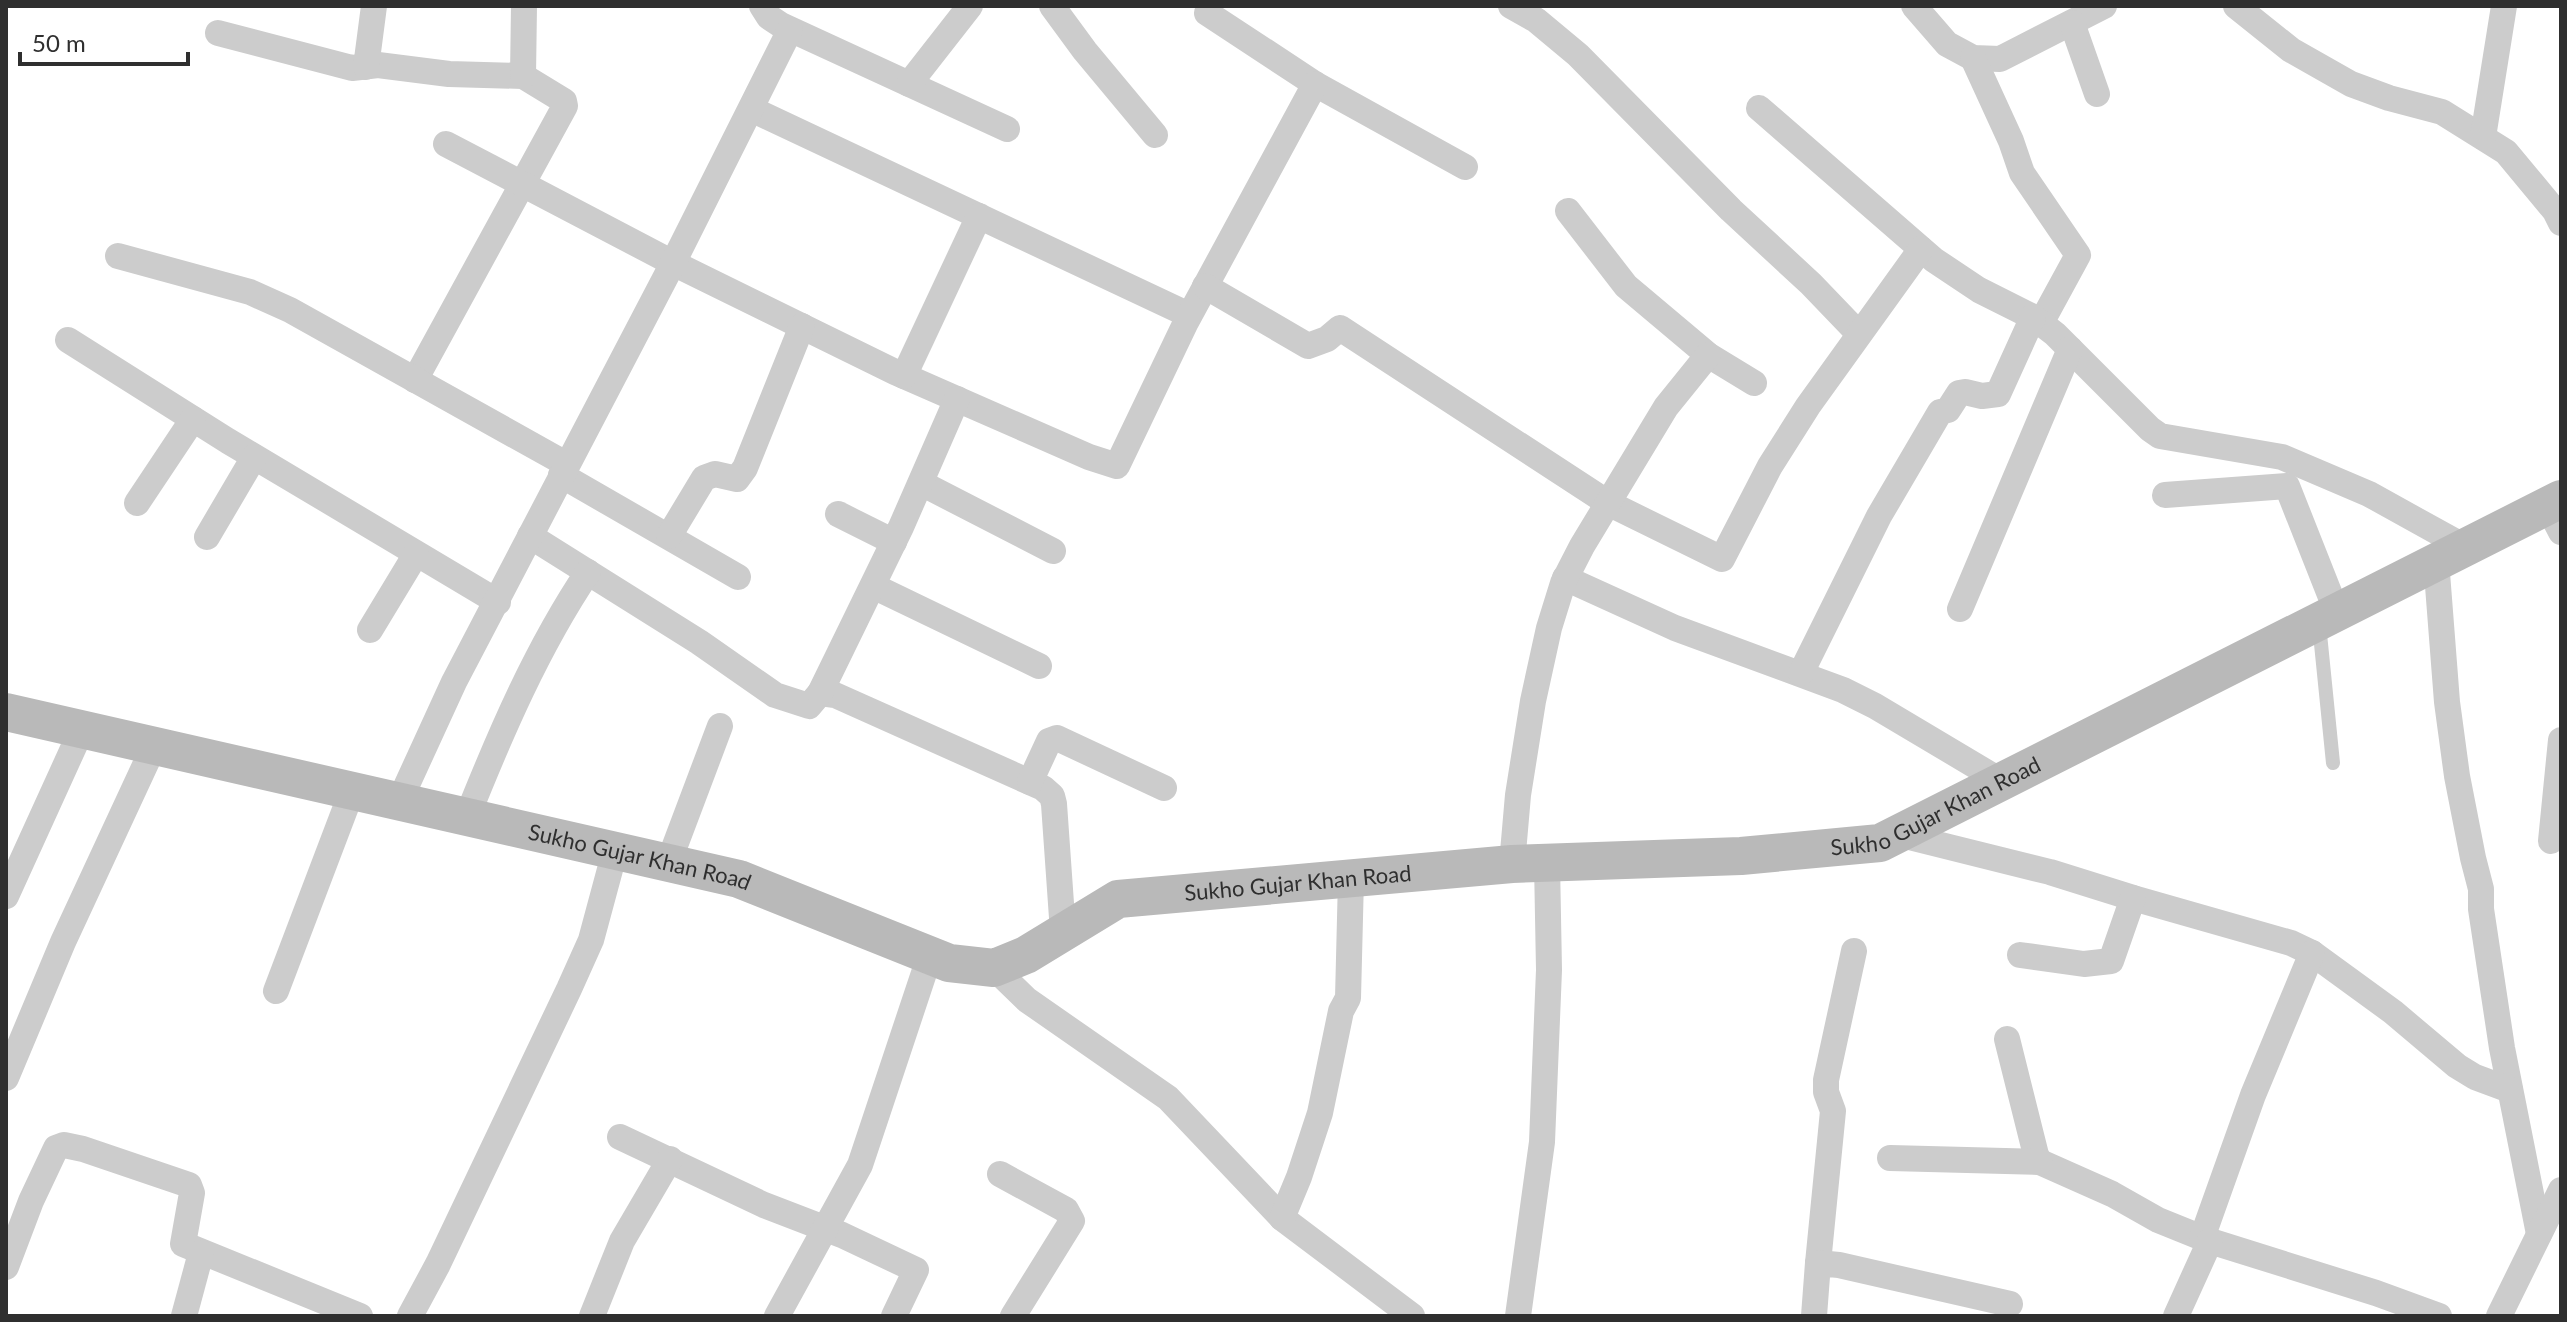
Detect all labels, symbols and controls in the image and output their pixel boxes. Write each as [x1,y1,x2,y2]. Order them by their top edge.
scale bar [20,16,188,66]
text: 50 m [32,28,86,57]
street label: Sukho Gujar Khan Road [1829,750,2045,861]
street label: Sukho Gujar Khan Road [526,817,755,896]
street label: Sukho Gujar Khan Road [1183,859,1412,906]

